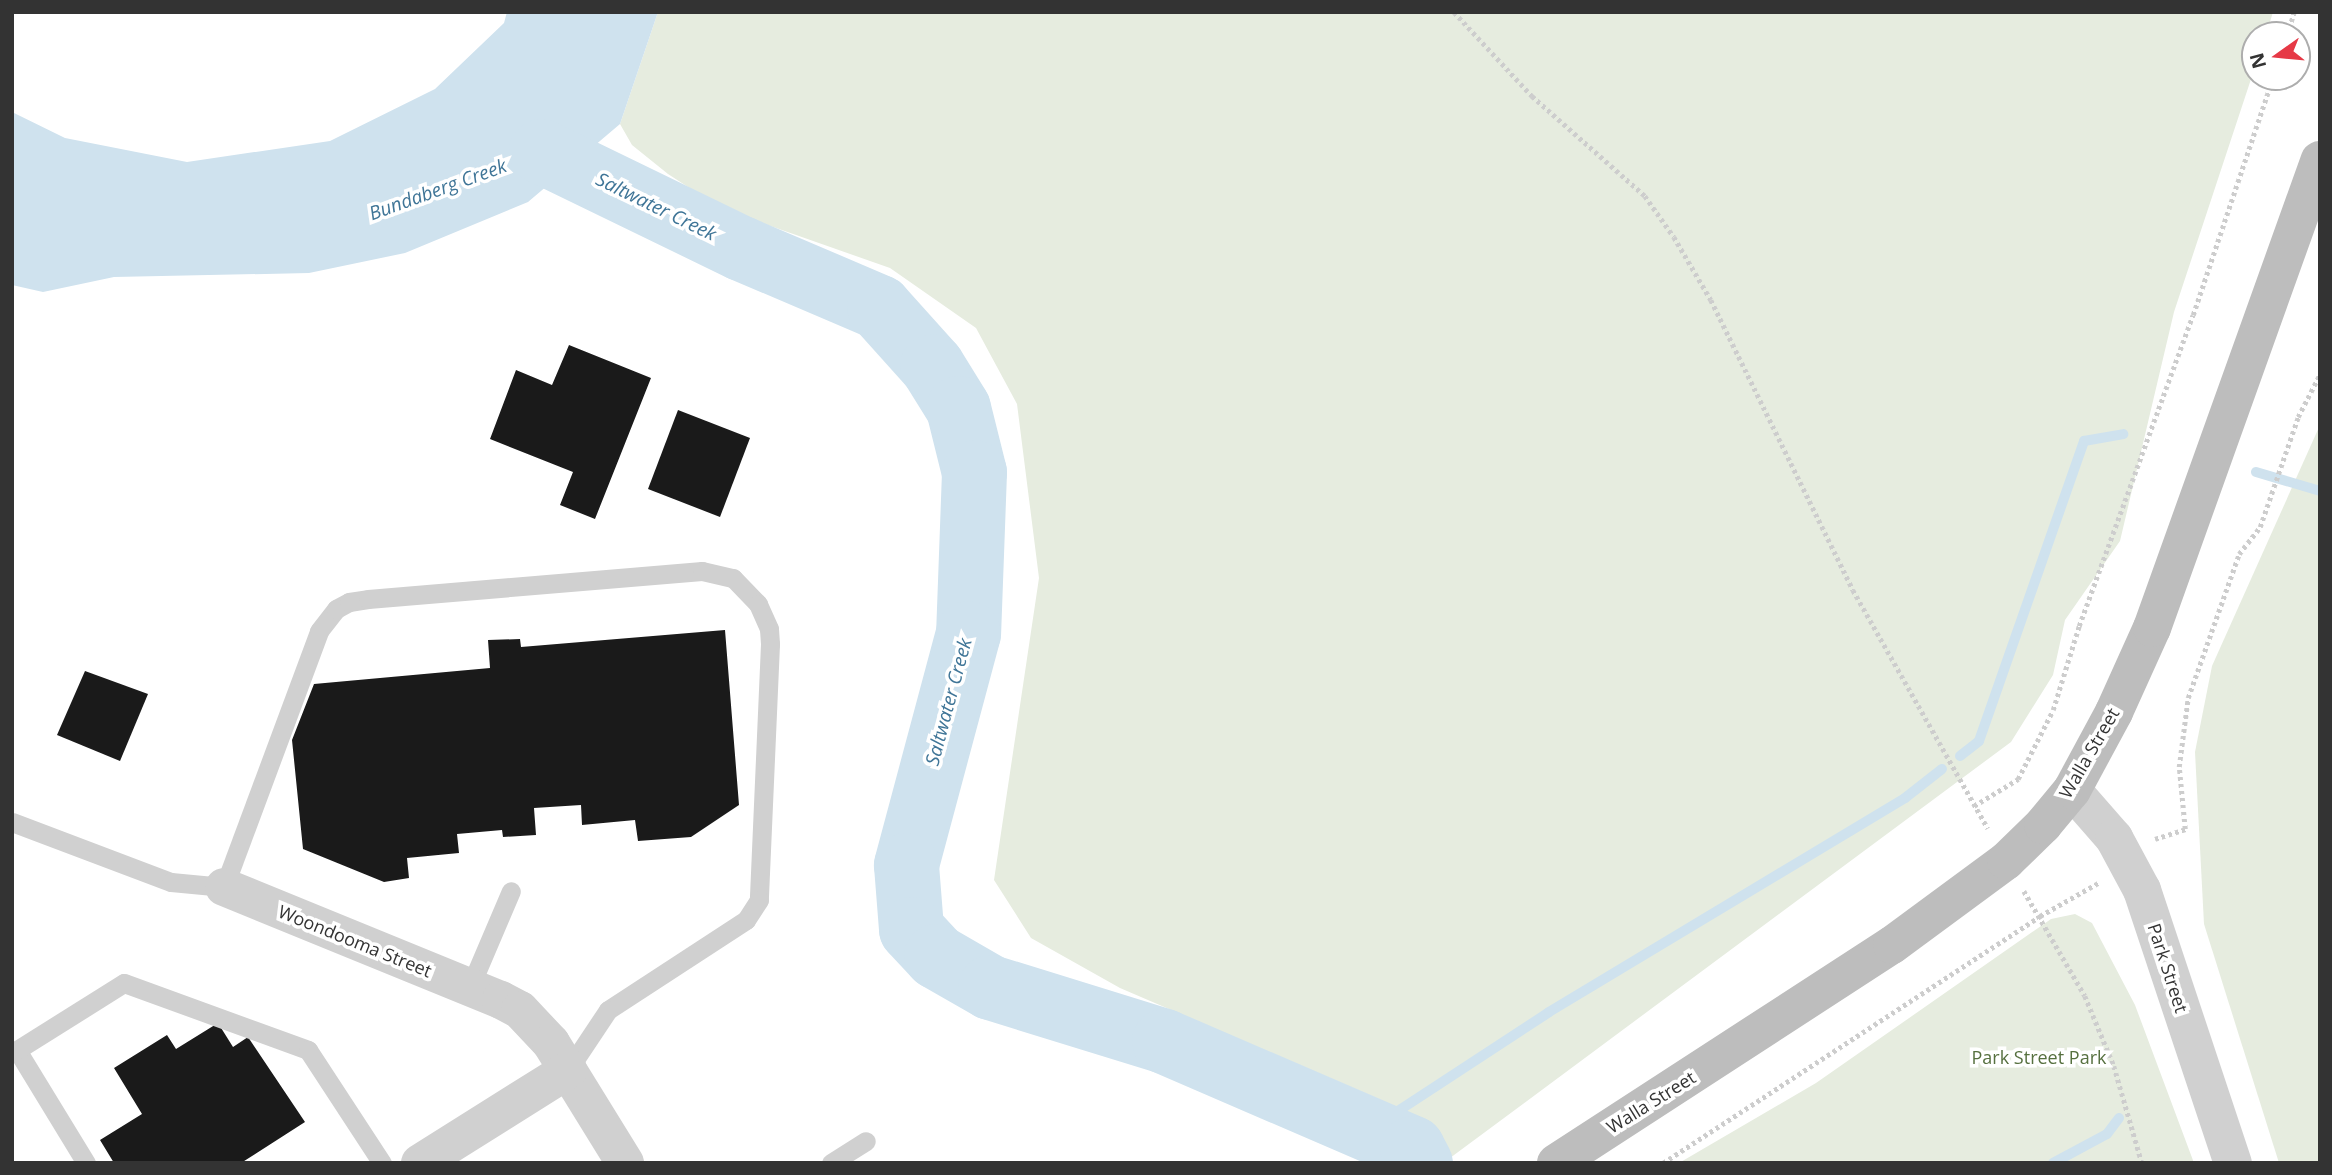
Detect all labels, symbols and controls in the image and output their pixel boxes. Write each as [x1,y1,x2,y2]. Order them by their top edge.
north arrow [2241,21,2311,91]
text: N [2243,50,2272,72]
water label: Bundaberg Creek [366,155,510,225]
water label: Saltwater Creek [592,168,720,246]
water label: Saltwater Creek [921,636,977,768]
street label: Walla Street [2054,704,2124,802]
street label: Woondooma Street [275,900,435,982]
street label: Park Street [2143,921,2193,1015]
park label: Park Street Park [1972,1046,2106,1068]
street label: Walla Street [1603,1066,1699,1138]

